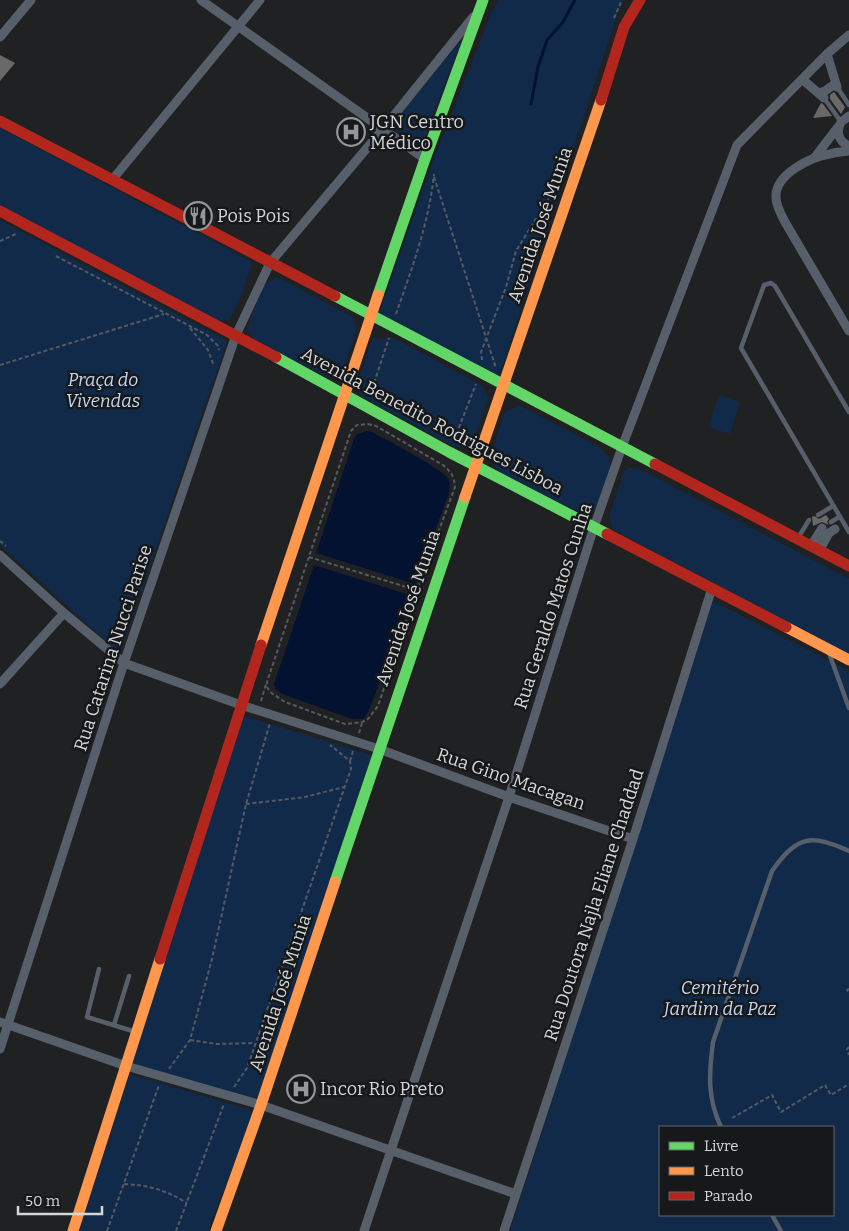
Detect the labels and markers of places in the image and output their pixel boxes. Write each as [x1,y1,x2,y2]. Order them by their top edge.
place label: JGN Centro Médico [369,111,464,154]
hospital icon: JGN Centro Médico [336,117,366,147]
restaurant icon: Pois Pois [183,201,213,231]
place label: Pois Pois [217,205,290,227]
hospital icon: Incor Rio Preto [286,1074,316,1104]
place label: Incor Rio Preto [320,1078,444,1100]

